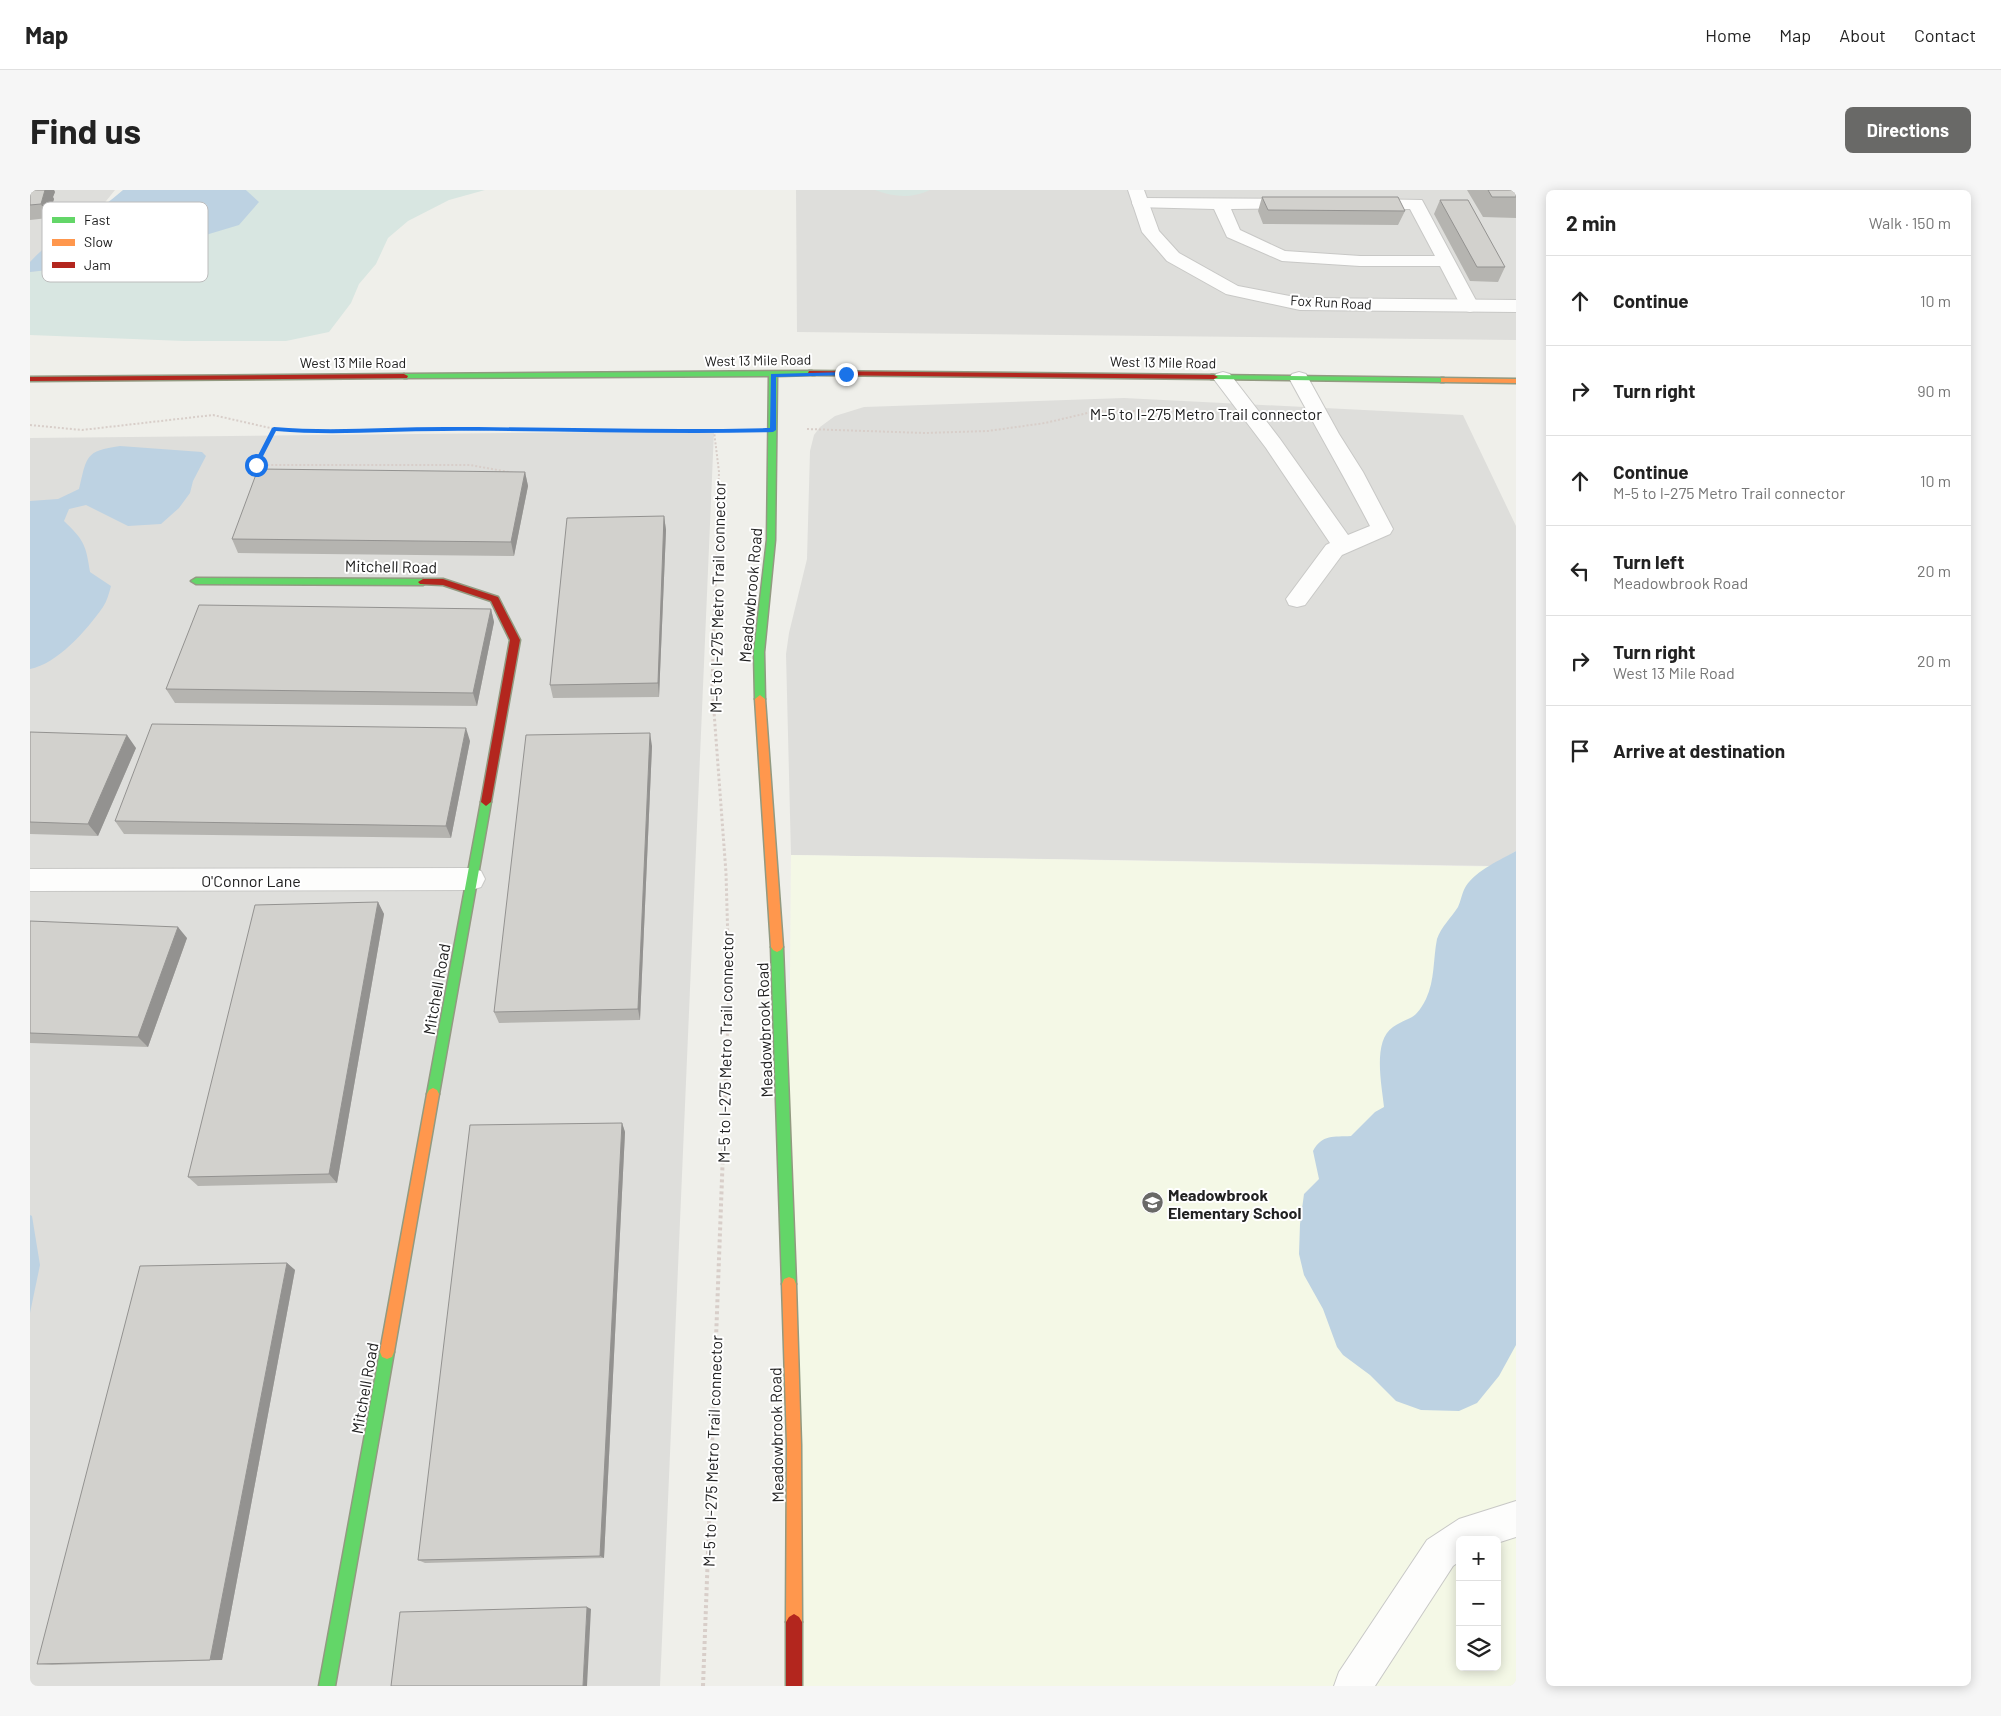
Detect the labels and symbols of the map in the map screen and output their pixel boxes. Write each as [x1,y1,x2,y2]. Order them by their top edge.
legend [42,202,208,282]
text: Fast [84,211,110,228]
text: Slow [84,233,113,250]
text: Jam [84,256,111,273]
street label: Fox Run Road [1290,291,1372,313]
street label: West 13 Mile Road [705,351,811,369]
street label: West 13 Mile Road [1110,353,1216,371]
street label: West 13 Mile Road [300,354,406,371]
route end [835,363,858,386]
street label: M-5 to I-275 Metro Trail connector [1090,404,1322,423]
route start [245,454,268,477]
street label: M-5 to I-275 Metro Trail connector [705,481,729,713]
street label: Meadowbrook Road [735,527,765,663]
street label: Mitchell Road [345,556,437,576]
street label: O'Connor Lane [201,871,301,890]
street label: M-5 to I-275 Metro Trail connector [713,931,737,1163]
street label: Mitchell Road [419,942,453,1036]
street label: Meadowbrook Road [752,962,776,1098]
place label: Meadowbrook Elementary School [1168,1185,1302,1222]
school or university icon: Meadowbrook Elementary School [1140,1191,1164,1215]
street label: M-5 to I-275 Metro Trail connector [698,1334,726,1567]
street label: Mitchell Road [347,1341,381,1435]
street label: Meadowbrook Road [765,1367,787,1503]

